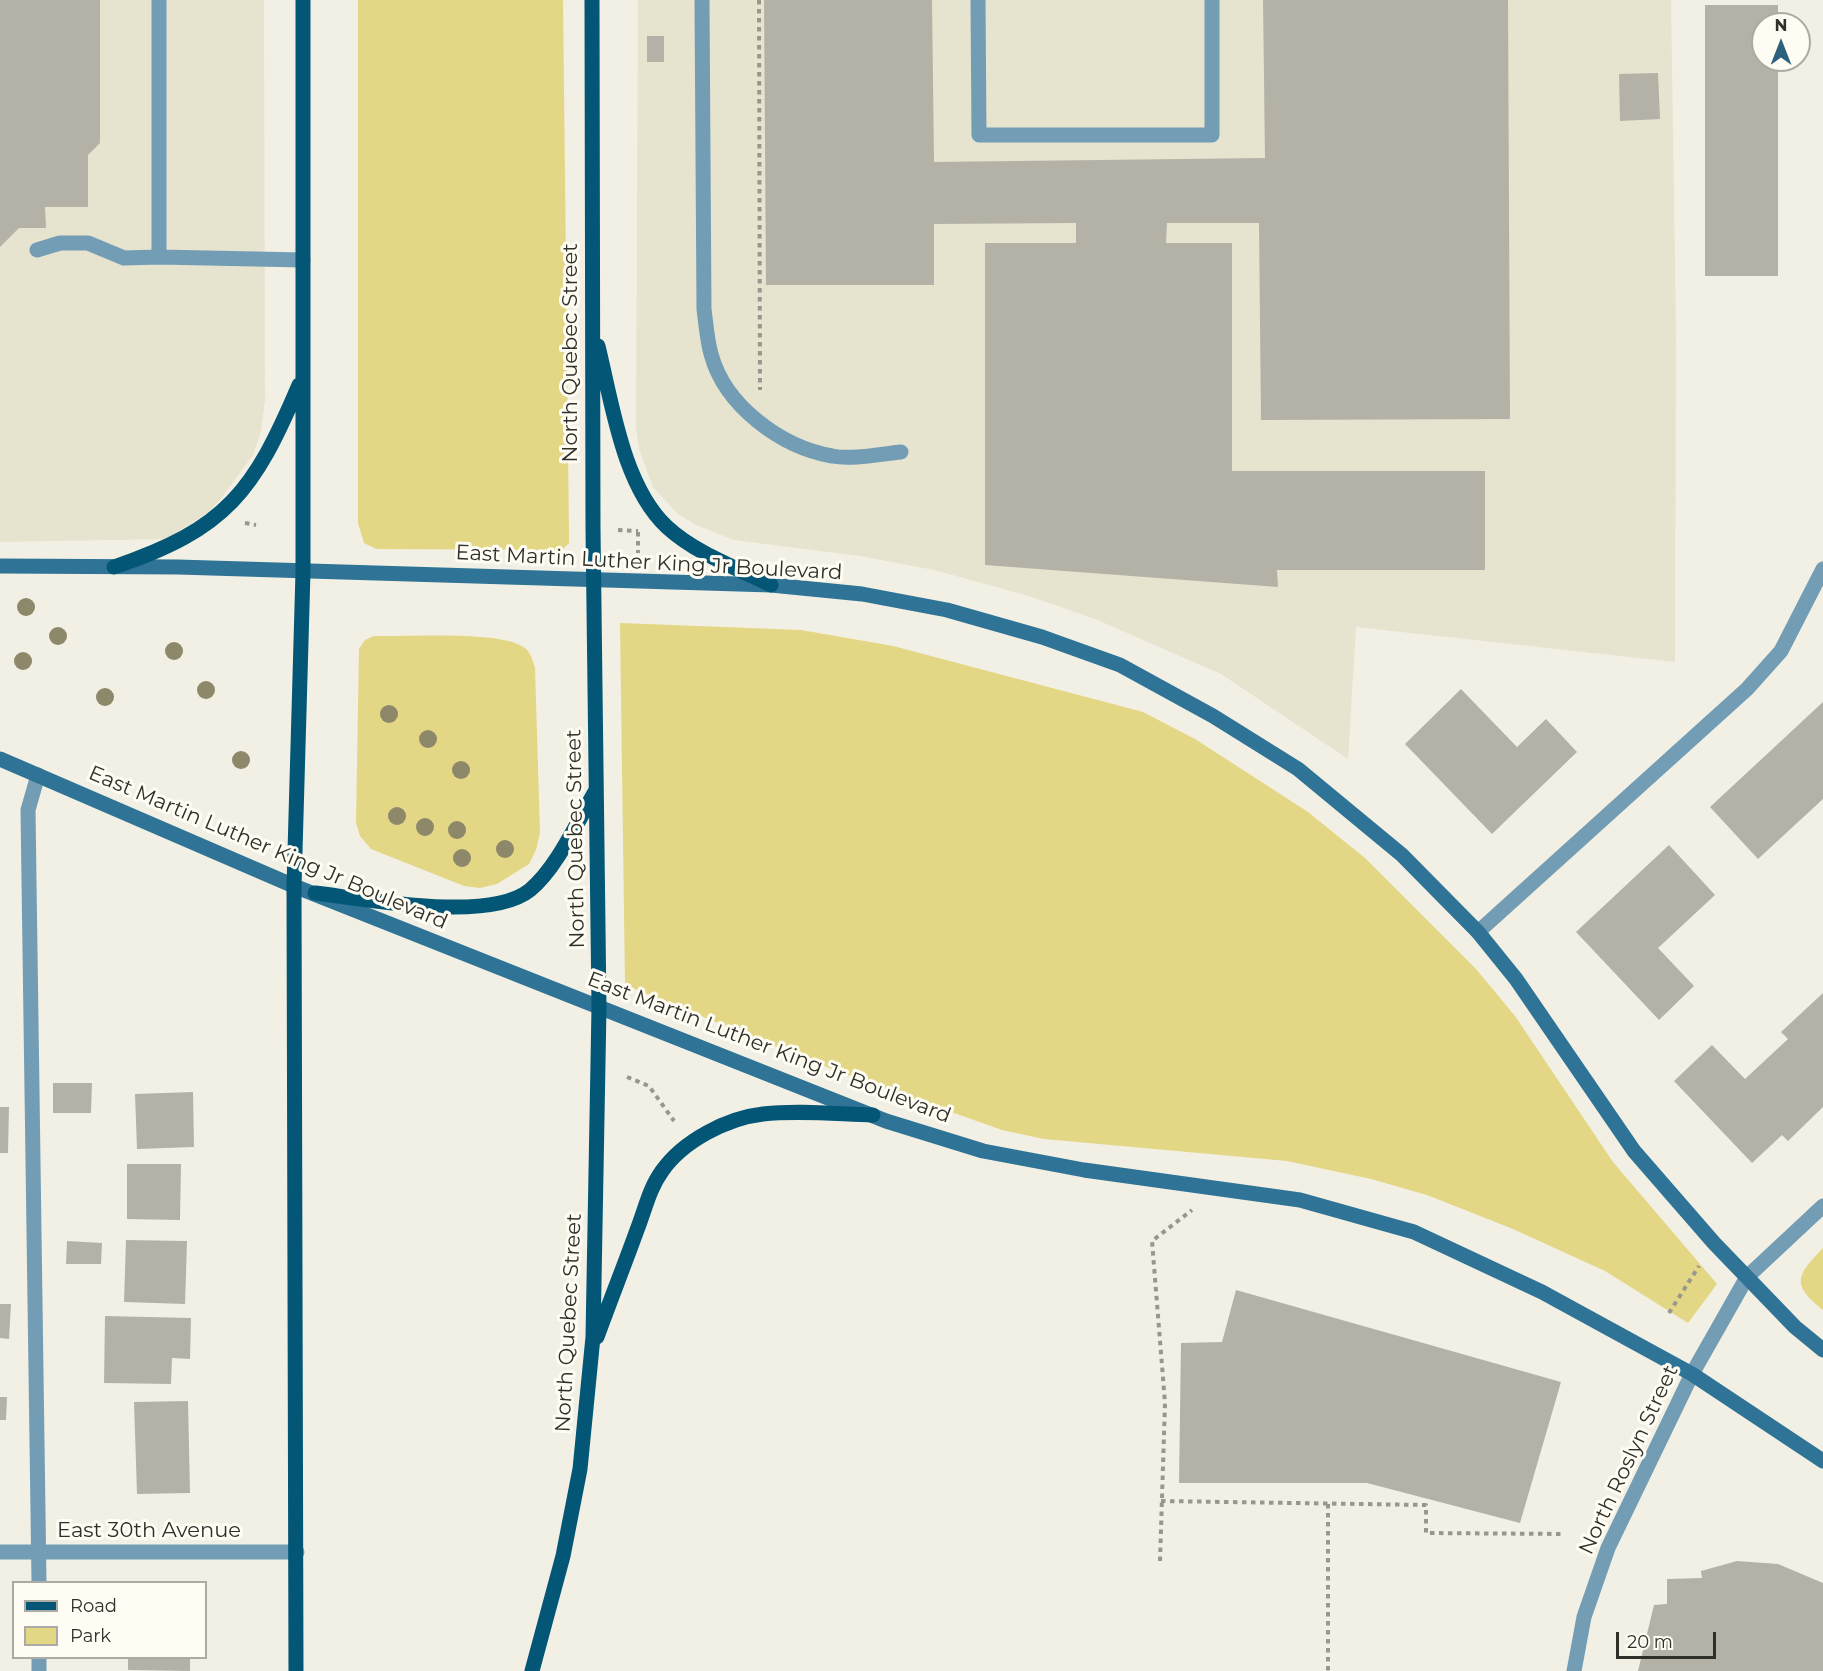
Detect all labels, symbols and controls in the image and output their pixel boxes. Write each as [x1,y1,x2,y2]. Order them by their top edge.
north arrow [1751,12,1811,72]
text: N [1775,16,1787,35]
street label: North Quebec Street [558,243,584,463]
street label: East Martin Luther King Jr Boulevard [455,540,843,586]
street label: North Quebec Street [561,729,591,949]
street label: East Martin Luther King Jr Boulevard [85,761,451,935]
street label: East Martin Luther King Jr Boulevard [584,967,954,1129]
street label: North Quebec Street [551,1213,587,1433]
street label: North Roslyn Street [1574,1361,1684,1559]
street label: East 30th Avenue [57,1518,241,1544]
legend [12,1581,207,1659]
text: Road [70,1595,117,1617]
scale bar [1619,1620,1720,1658]
text: Park [70,1625,111,1647]
text: 20 m [1627,1631,1673,1653]

